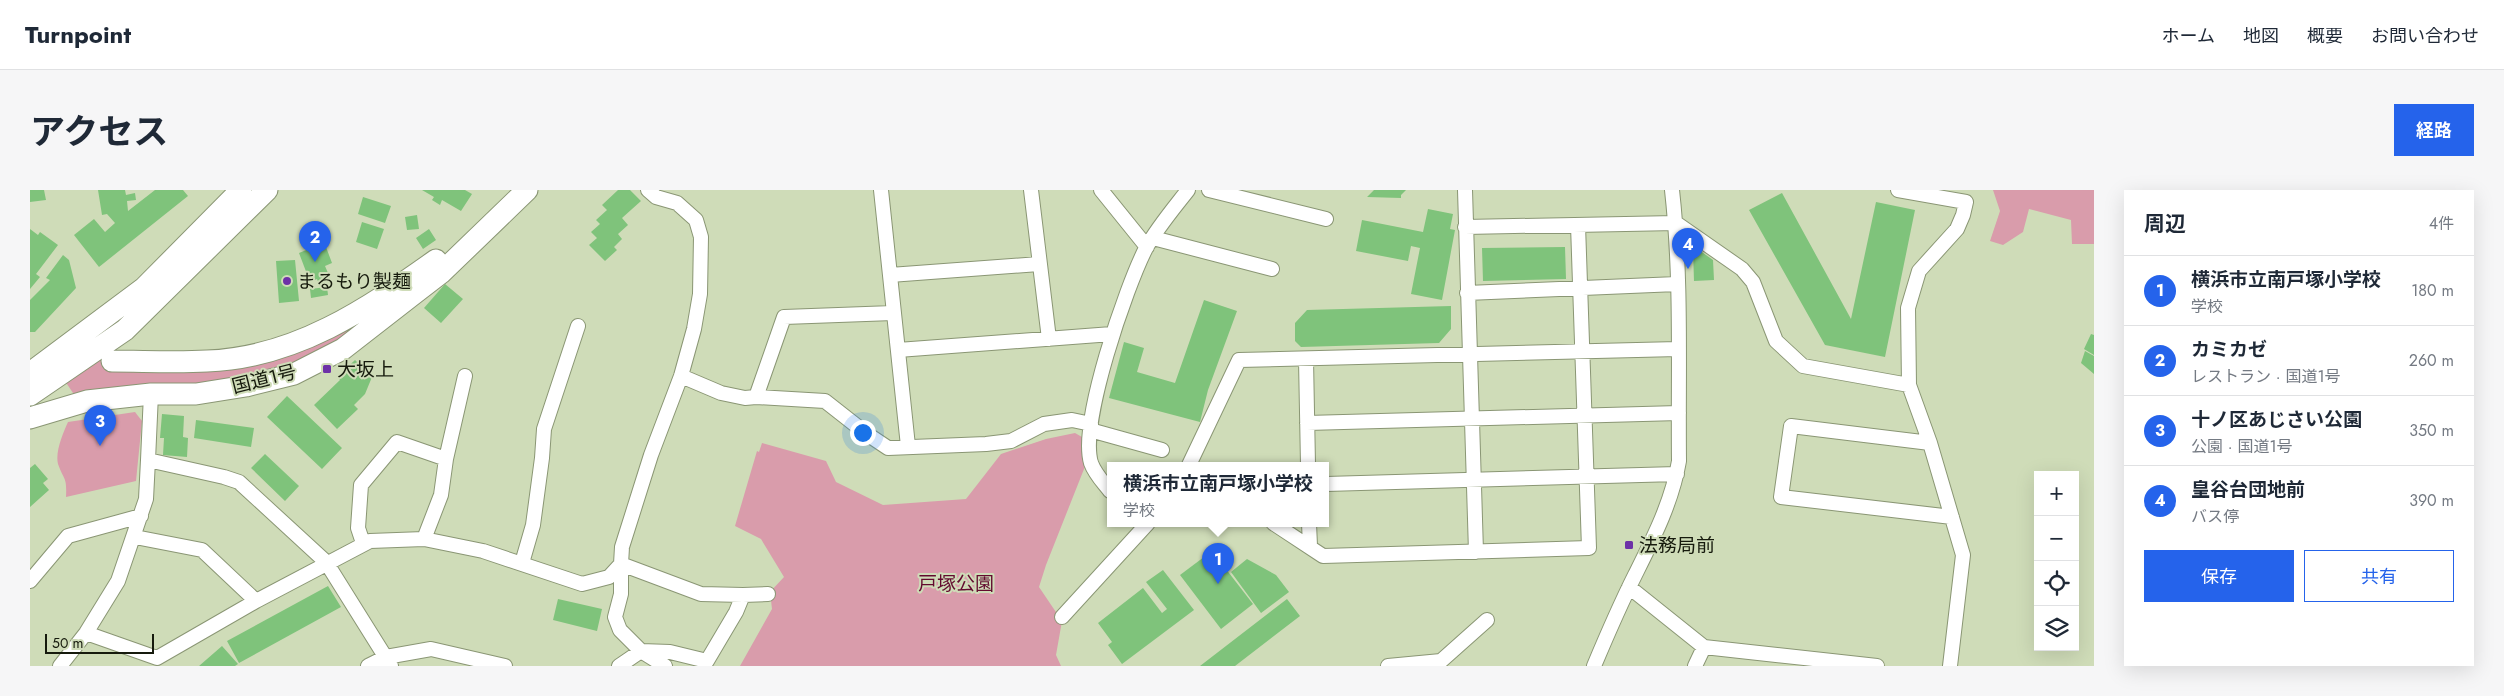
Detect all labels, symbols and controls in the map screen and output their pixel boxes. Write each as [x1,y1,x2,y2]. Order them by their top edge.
text: Turnpoint [25,17,131,52]
text: ホーム [2162,23,2215,49]
text: 地図 [2243,23,2279,49]
text: 概要 [2307,23,2343,49]
text: お問い合わせ [2371,23,2479,49]
button: 経路 [2394,104,2474,156]
text: アクセス [30,107,168,157]
text: 周辺 [2144,209,2186,239]
text: 4件 [2429,212,2454,235]
pin: 2 [299,221,331,262]
pin: 4 [1672,228,1704,269]
text: 横浜市立南戸塚小学校 [2191,266,2381,293]
place label: まるもり製麺 [297,268,411,295]
marker: まるもり製麺 [281,275,293,287]
text: 1 [2156,279,2164,302]
text: 180 m [2411,279,2454,302]
text: 学校 [2191,295,2223,318]
text: カミカゼ [2191,336,2267,363]
text: 2 [2155,349,2165,372]
text: 260 m [2409,349,2454,372]
place label: 大坂上 [337,356,394,383]
street label: 国道1号 [229,358,299,400]
marker: 大坂上 [321,363,333,375]
text: レストラン · 国道1号 [2191,365,2341,388]
pin: 3 [84,405,116,446]
text: 十ノ区あじさい公園 [2191,406,2362,433]
text: 3 [2155,419,2165,442]
text: 350 m [2409,419,2454,442]
your location [850,420,876,446]
text: 公園 · 国道1号 [2191,435,2293,458]
popup [1107,462,1329,527]
text: 横浜市立南戸塚小学校 [1123,470,1313,497]
map controls [2034,471,2079,651]
button: + [2034,471,2079,516]
text: 皇谷台団地前 [2191,476,2305,503]
text: 4 [2154,489,2166,512]
text: 390 m [2409,489,2454,512]
text: 学校 [1123,499,1155,522]
text: バス停 [2191,505,2239,528]
button: − [2034,516,2079,561]
place label: 法務局前 [1639,532,1715,559]
marker: 法務局前 [1623,539,1635,551]
pin: 1 [1202,543,1234,584]
button: 保存 [2144,550,2294,602]
button: 共有 [2304,550,2454,602]
button: locate [2034,561,2079,606]
park label: 戸塚公園 [918,570,994,597]
button: layers [2034,606,2079,651]
scale bar [45,631,154,654]
text: 50 m [52,633,83,653]

